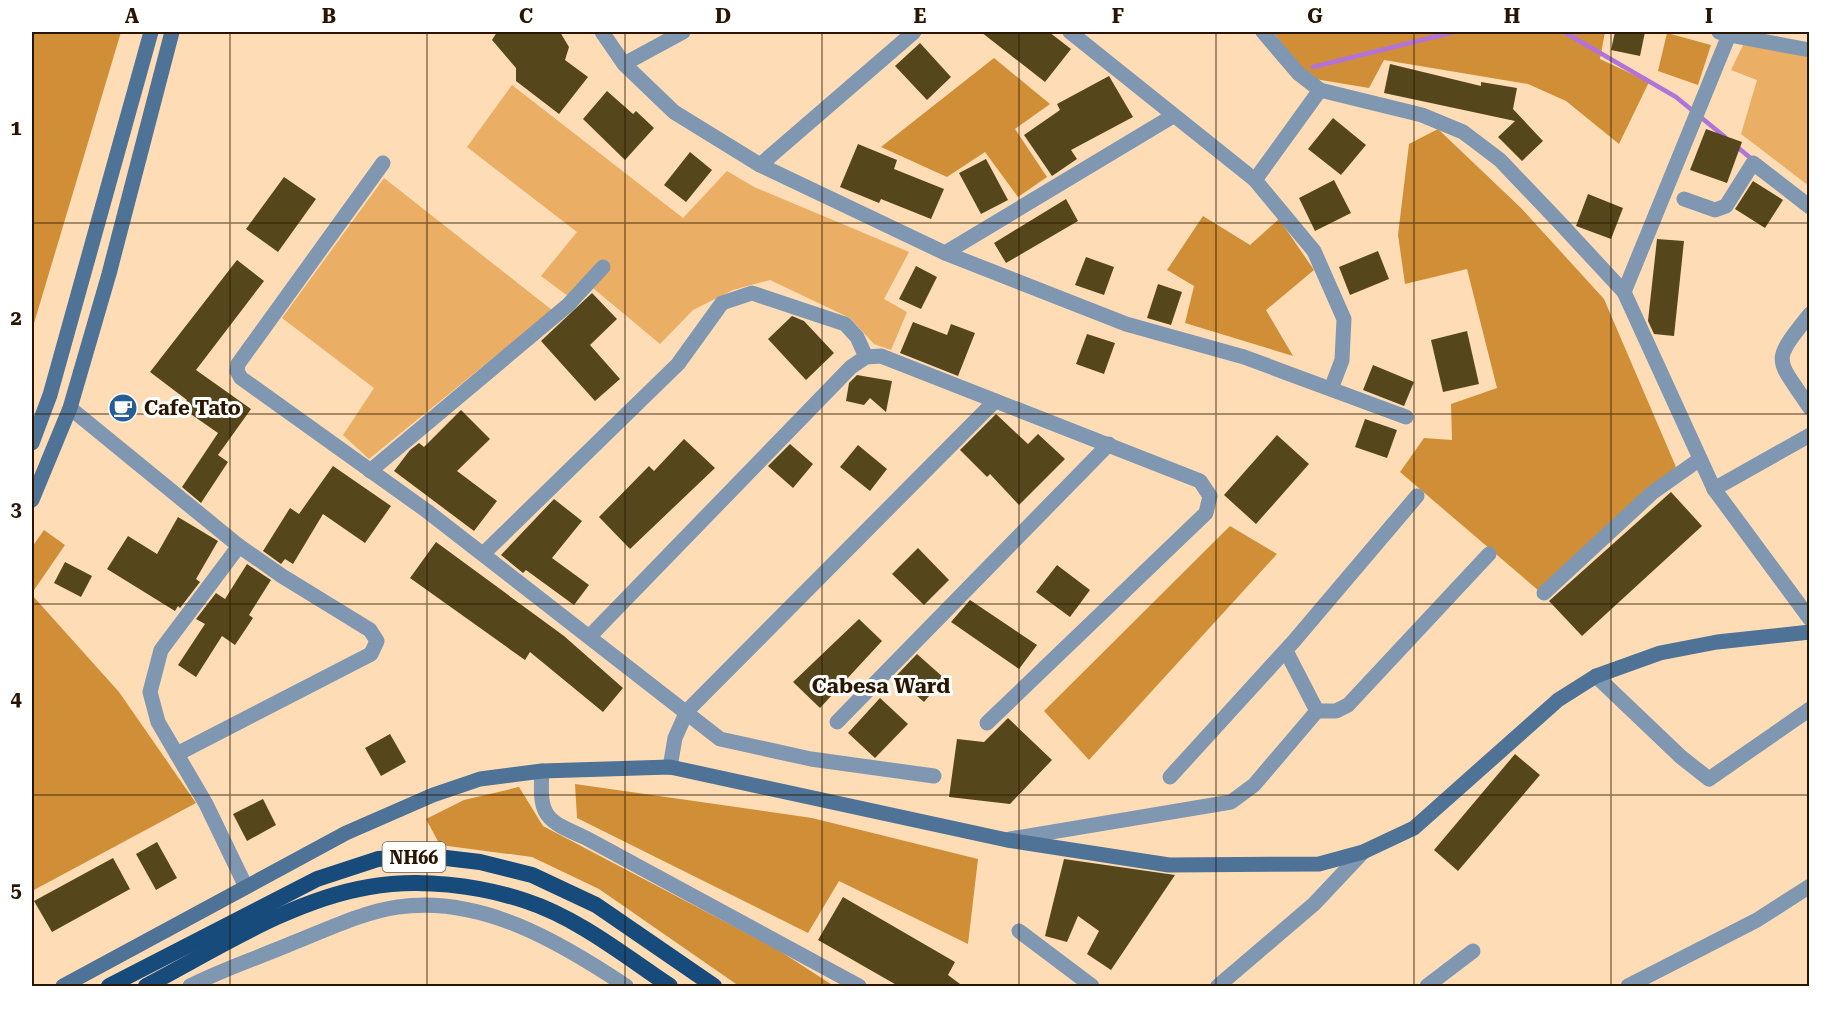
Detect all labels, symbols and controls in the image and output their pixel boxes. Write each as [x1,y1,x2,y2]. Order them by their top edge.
text: A [125,4,140,28]
text: B [322,4,336,28]
text: C [519,4,533,28]
text: D [715,4,731,28]
text: E [914,4,927,28]
text: F [1112,4,1124,28]
text: G [1307,4,1323,28]
text: H [1504,4,1520,28]
text: I [1705,4,1713,28]
text: 1 [10,116,22,140]
text: 2 [10,306,22,330]
cafe icon: Cafe Tato [107,392,139,424]
place label: Cafe Tato [144,396,241,420]
text: 3 [10,497,22,521]
district label: Cabesa Ward [812,674,950,698]
text: 4 [10,687,22,711]
road number: NH66 [382,842,446,872]
text: 5 [10,878,22,902]

